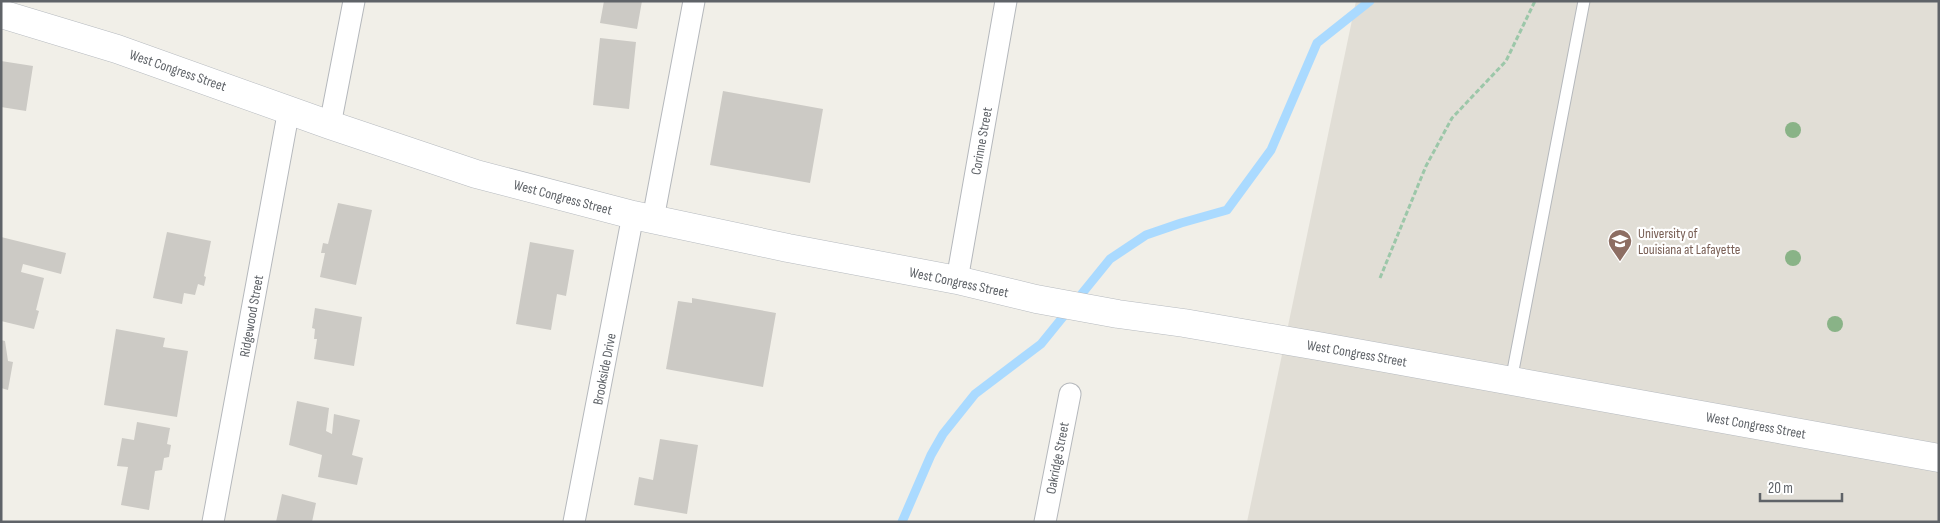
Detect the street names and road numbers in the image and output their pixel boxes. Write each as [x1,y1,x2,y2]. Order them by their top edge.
street label: West Congress Street [127,46,228,95]
street label: Corinne Street [967,106,996,176]
street label: West Congress Street [512,176,614,219]
street label: West Congress Street [908,264,1010,301]
street label: Ridgewood Street [236,274,267,358]
street label: Brookside Drive [589,332,620,406]
street label: West Congress Street [1306,336,1408,371]
street label: West Congress Street [1705,408,1807,443]
street label: Oakridge Street [1042,421,1073,496]

